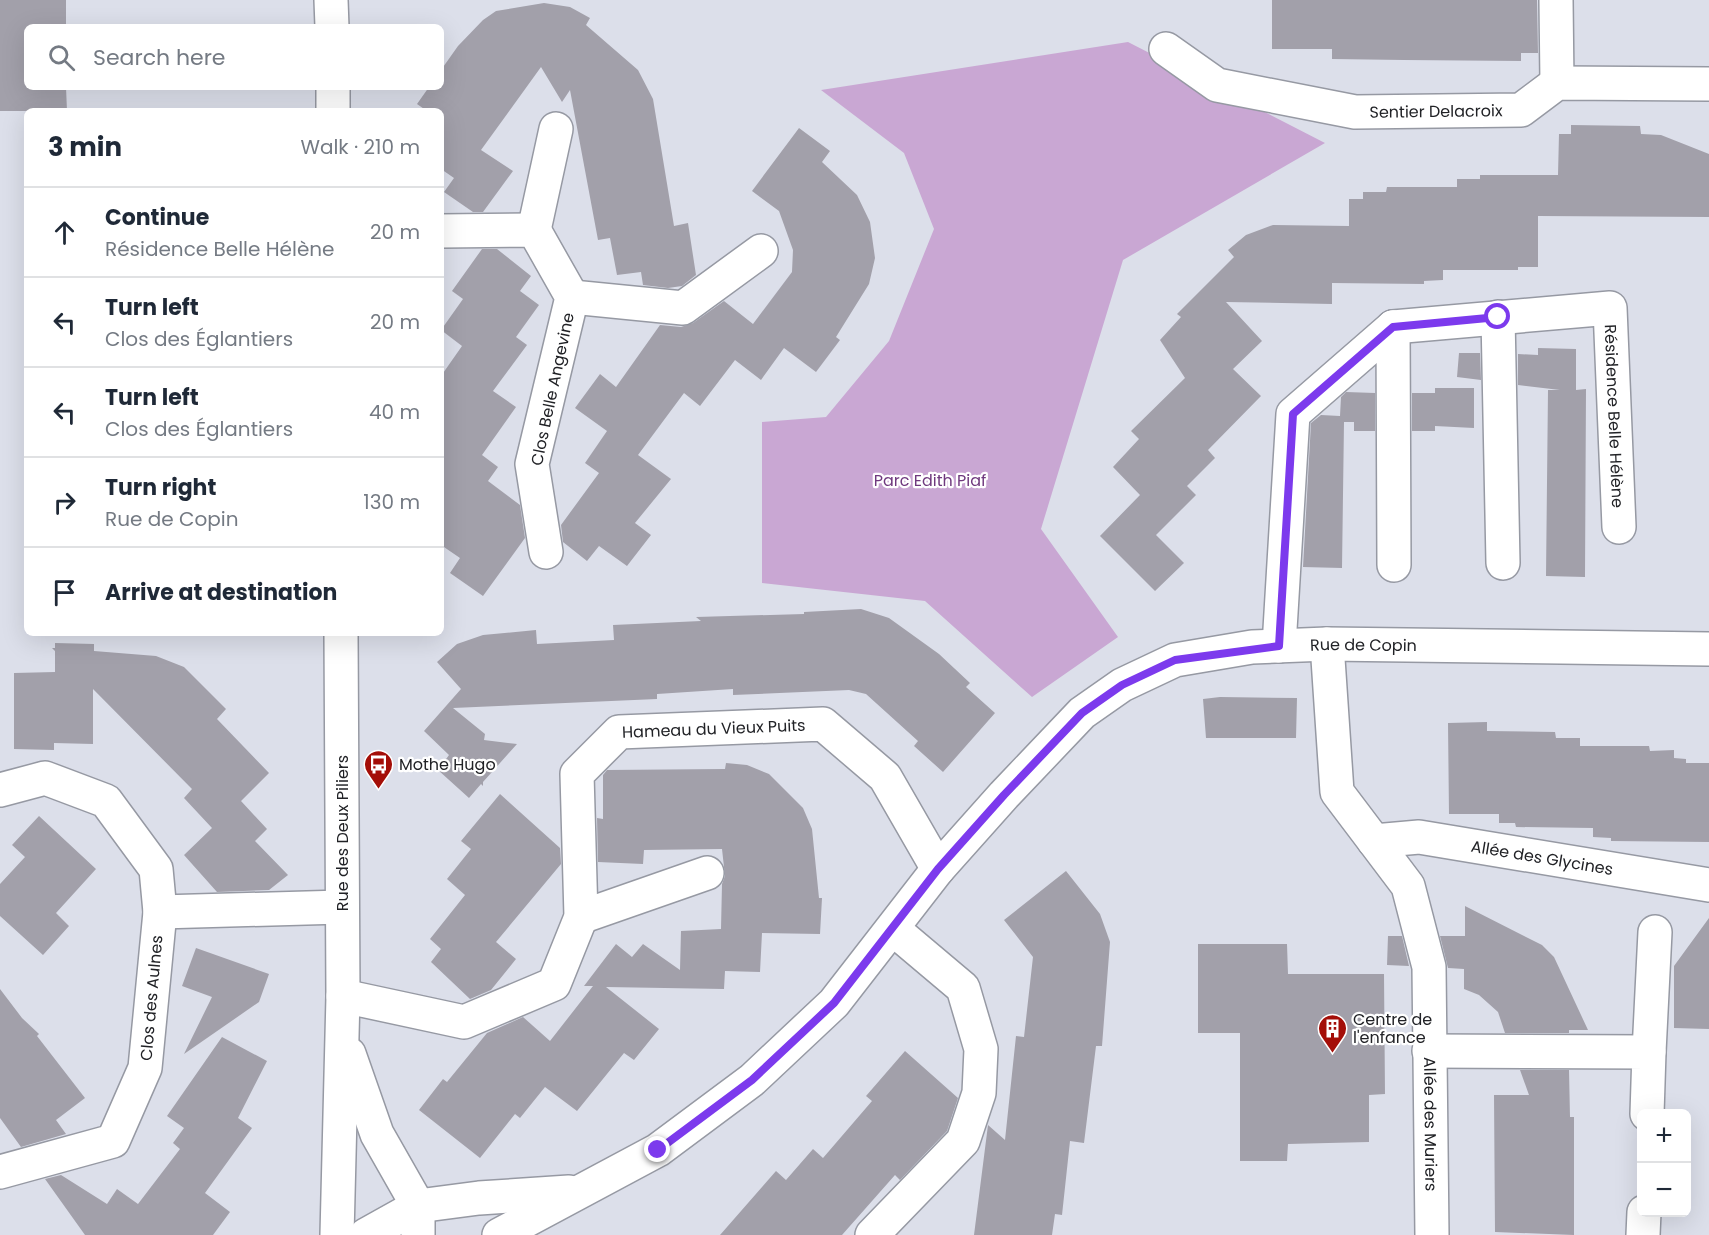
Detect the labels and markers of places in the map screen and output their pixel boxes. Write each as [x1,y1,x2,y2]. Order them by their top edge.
bus stop icon: Mothe Hugo [362,748,394,790]
place label: Mothe Hugo [399,753,496,776]
place label: Centre de l'enfance [1353,1008,1432,1049]
building icon: Centre de l'enfance [1316,1012,1348,1054]

